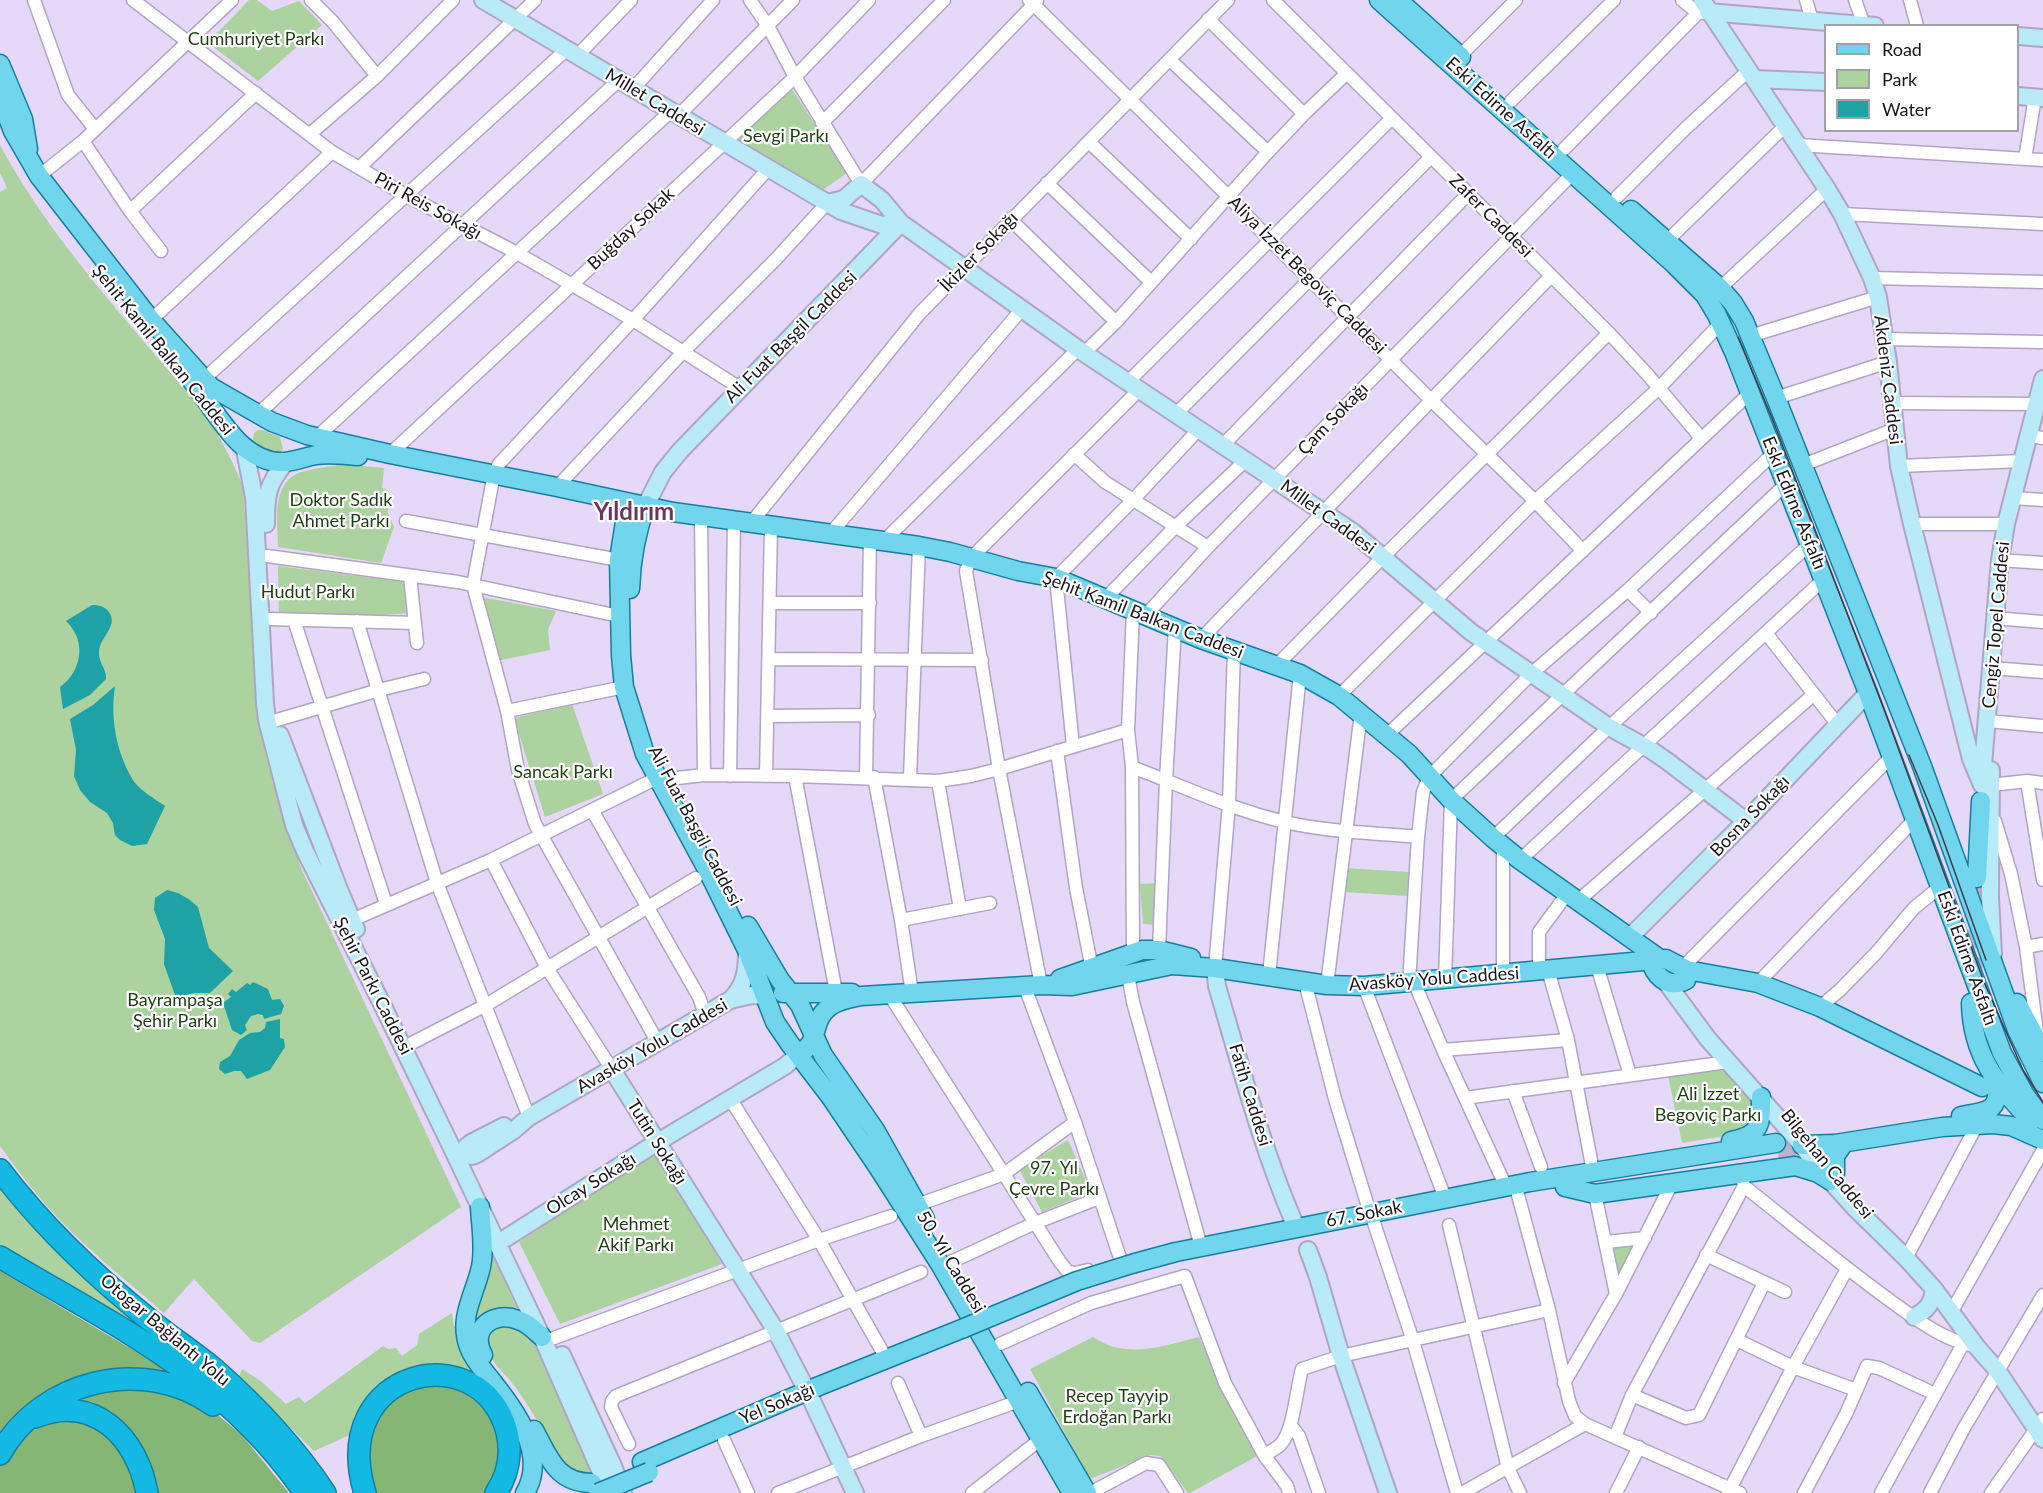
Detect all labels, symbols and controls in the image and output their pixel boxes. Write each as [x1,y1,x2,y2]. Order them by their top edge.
legend [1824,24,2019,132]
park label: Cumhuriyet Parkı [188,28,324,50]
text: Road [1882,38,1922,60]
street label: Eski Edirne Asfaltı [1441,53,1561,163]
street label: Millet Caddesi [601,64,709,140]
text: Park [1882,68,1917,90]
text: Water [1882,98,1931,120]
park label: Sevgi Parkı [743,125,829,147]
street label: Piri Reis Sokağı [371,168,485,244]
street label: Zafer Caddesi [1445,170,1537,262]
street label: Buğday Sokak [583,183,679,275]
street label: Aliya İzzet Begoviç Caddesi [1224,192,1390,358]
street label: İkizler Sokağı [935,207,1023,297]
street label: Şehit Kamil Balkan Caddesi [87,260,239,440]
street label: Ali Fuat Başgil Caddesi [720,266,862,408]
street label: Akdeniz Caddesi [1869,314,1907,446]
street label: Çam Sokağı [1293,378,1373,460]
street label: Eski Edirne Asfaltı [1757,433,1831,573]
street label: Millet Caddesi [1276,475,1380,559]
park label: Doktor Sadık Ahmet Parkı [290,489,392,532]
district label: Yıldırım [594,498,674,526]
street label: Cengiz Topel Caddesi [1978,541,2014,709]
street label: Şehit Kamil Balkan Caddesi [1039,567,1247,663]
park label: Hudut Parkı [261,581,355,603]
street label: Ali Fuat Başgil Caddesi [644,742,746,910]
park label: Sancak Parkı [513,761,613,783]
street label: Bosna Sokağı [1706,771,1794,861]
street label: Eski Edirne Asfaltı [1933,888,2001,1028]
street label: Şehir Parkı Caddesi [329,914,417,1058]
street label: Avasköy Yolu Caddesi [1348,962,1520,996]
park label: Bayrampaşa Şehir Parkı [127,989,223,1032]
street label: Avasköy Yolu Caddesi [573,994,731,1098]
street label: Fatih Caddesi [1224,1041,1276,1149]
park label: Ali İzzet Begoviç Parkı [1655,1083,1761,1126]
street label: Tutin Sokağı [622,1095,692,1189]
street label: Bilgehan Caddesi [1776,1105,1878,1223]
street label: Olcay Sokağı [542,1148,640,1220]
park label: 97. Yıl Çevre Parkı [1009,1157,1099,1200]
street label: 67. Sokak [1324,1196,1404,1232]
street label: 50. Yıl Caddesi [912,1207,990,1317]
park label: Mehmet Akif Parkı [598,1213,674,1256]
street label: Otogar Bağlantı Yolu [96,1269,234,1391]
street label: Yel Sokağı [736,1379,818,1429]
park label: Recep Tayyip Erdoğan Parkı [1062,1385,1172,1428]

